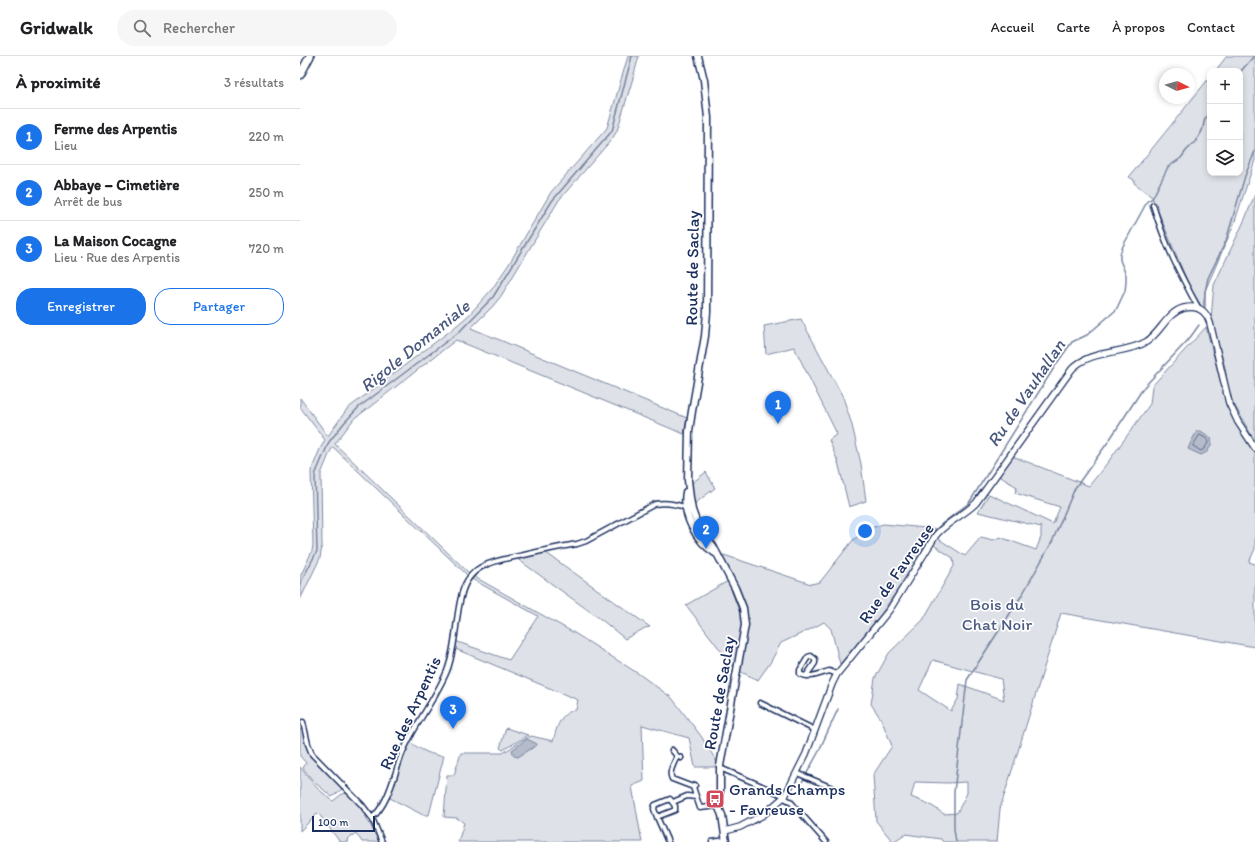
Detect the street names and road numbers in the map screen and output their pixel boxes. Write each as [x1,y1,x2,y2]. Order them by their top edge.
street label: Route de Saclay [681,210,703,326]
street label: Rue de Favreuse [854,519,938,627]
street label: Route de Saclay [699,635,739,751]
street label: Rue des Arpentis [375,653,445,773]

